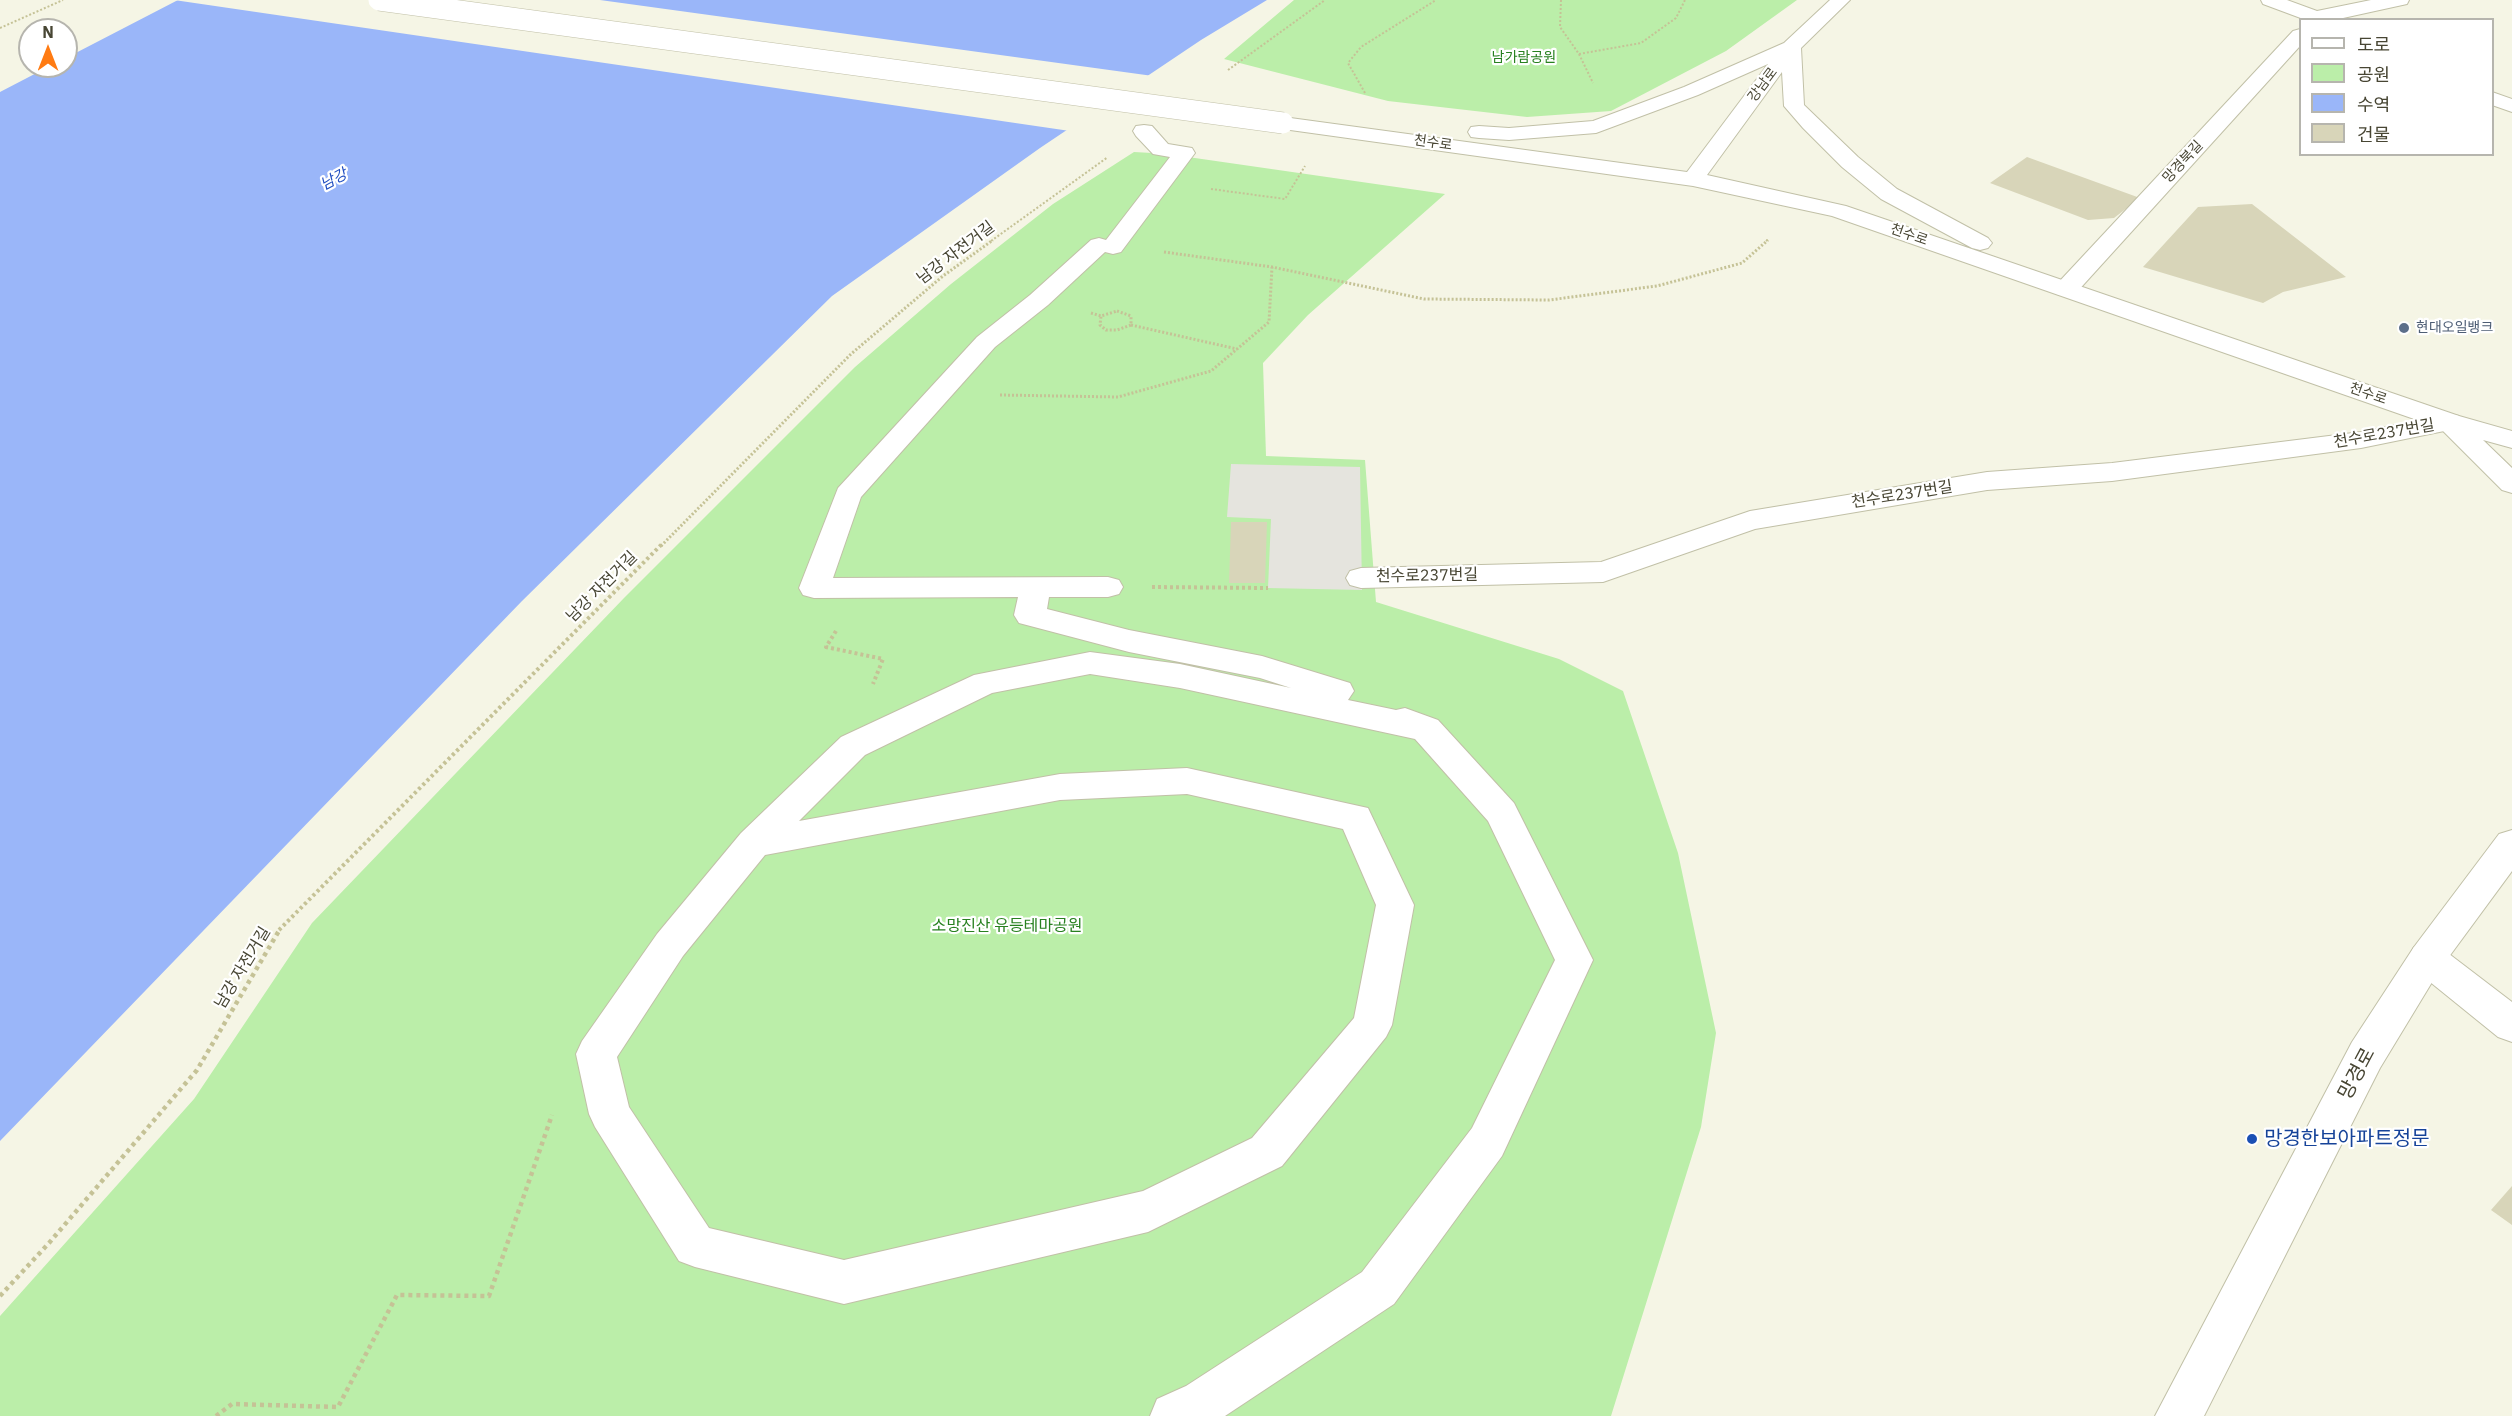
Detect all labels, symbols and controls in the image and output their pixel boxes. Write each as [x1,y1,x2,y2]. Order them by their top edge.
north arrow [18,18,78,78]
legend [2299,18,2494,156]
text: N [42,22,54,42]
text: 도로 [2357,33,2390,56]
park label: 남가람공원 [1492,50,1556,66]
text: 공원 [2357,63,2390,86]
street label: 강남로 [1745,65,1781,105]
text: 수역 [2357,93,2390,116]
text: 건물 [2357,123,2390,146]
street label: 천수로 [1413,132,1453,154]
street label: 망경북길 [2159,137,2207,187]
water label: 남강 [318,166,350,194]
street label: 남강 자전거길 [913,218,999,288]
street label: 천수로 [1888,221,1930,249]
place label: 현대오일뱅크 [2416,320,2493,336]
marker: 현대오일뱅크 [2397,321,2411,335]
street label: 천수로 [2347,380,2389,408]
street label: 천수로237번길 [2332,416,2436,452]
street label: 천수로237번길 [1850,478,1954,512]
street label: 남강 자전거길 [563,548,641,626]
street label: 천수로237번길 [1376,566,1478,586]
park label: 소망진산 유등테마공원 [932,916,1082,936]
street label: 남강 자전거길 [211,924,275,1012]
street label: 망경로 [2333,1044,2381,1104]
place label: 망경한보아파트정문 [2264,1127,2430,1151]
marker: 망경한보아파트정문 [2245,1132,2259,1146]

